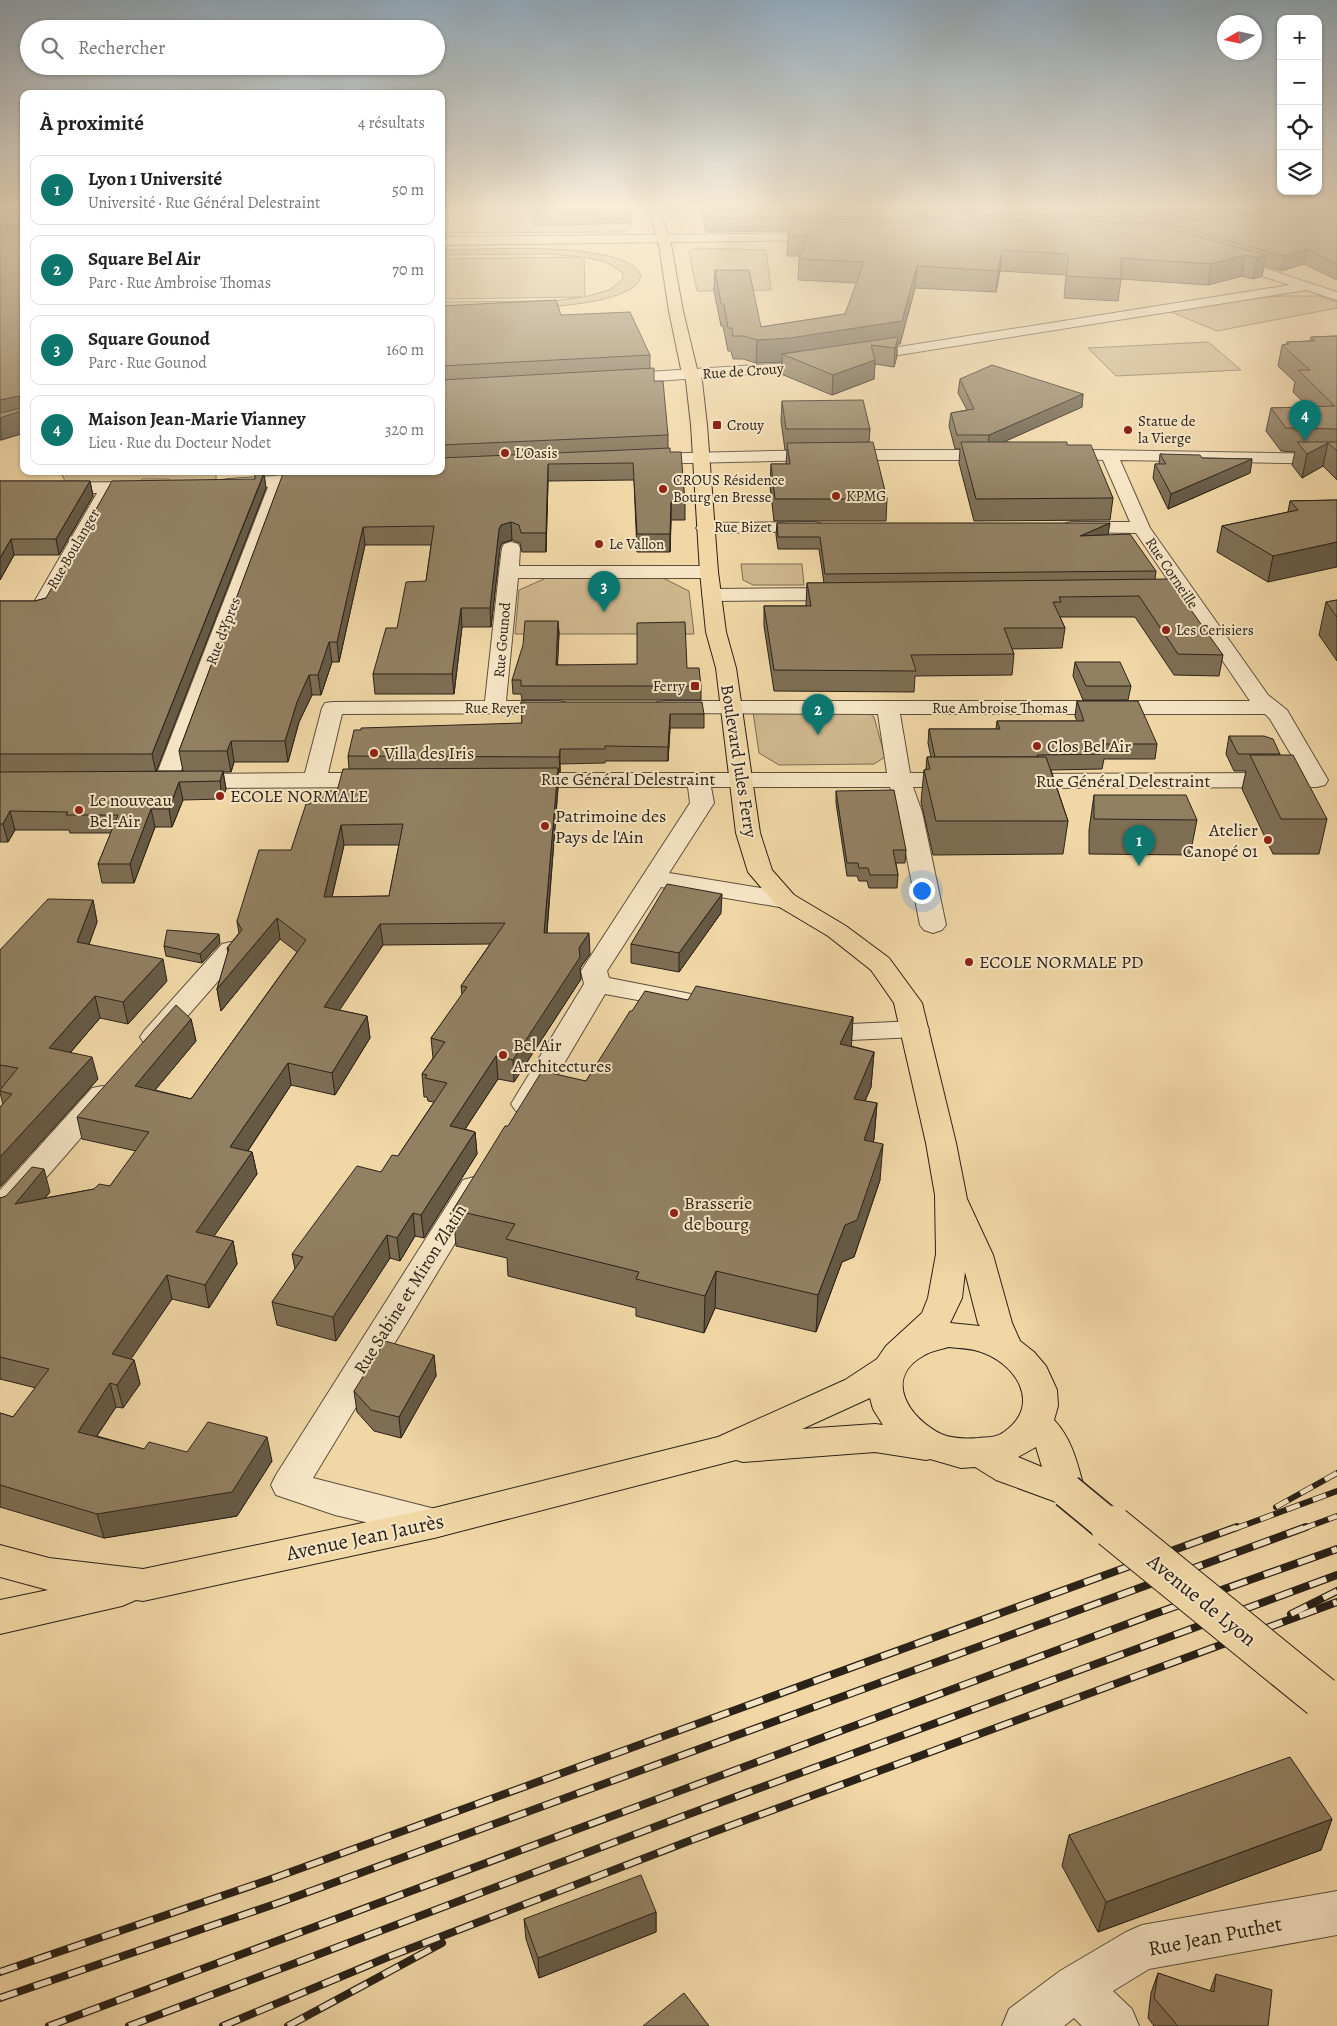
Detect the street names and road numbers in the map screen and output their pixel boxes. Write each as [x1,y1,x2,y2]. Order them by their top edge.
street label: Rue de Crouy [702,358,785,384]
street label: Rue Boulanger [42,505,104,593]
street label: Rue Bizet [714,517,772,537]
street label: Rue Corneille [1141,533,1203,613]
street label: Rue d'Ypres [201,594,245,668]
street label: Rue Gounod [489,601,515,679]
street label: Boulevard Jules Ferry [715,683,763,840]
street label: Rue Reyer [465,698,526,718]
street label: Rue Ambroise Thomas [932,698,1068,718]
street label: Rue Général Delestraint [541,767,715,791]
street label: Rue Général Delestraint [1036,769,1210,793]
street label: Rue Sabine et Miron Zlatin [348,1200,472,1378]
street label: Avenue Jean Jaurès [283,1507,446,1568]
street label: Avenue de Lyon [1141,1547,1262,1653]
street label: Rue Jean Puthet [1146,1909,1284,1963]

